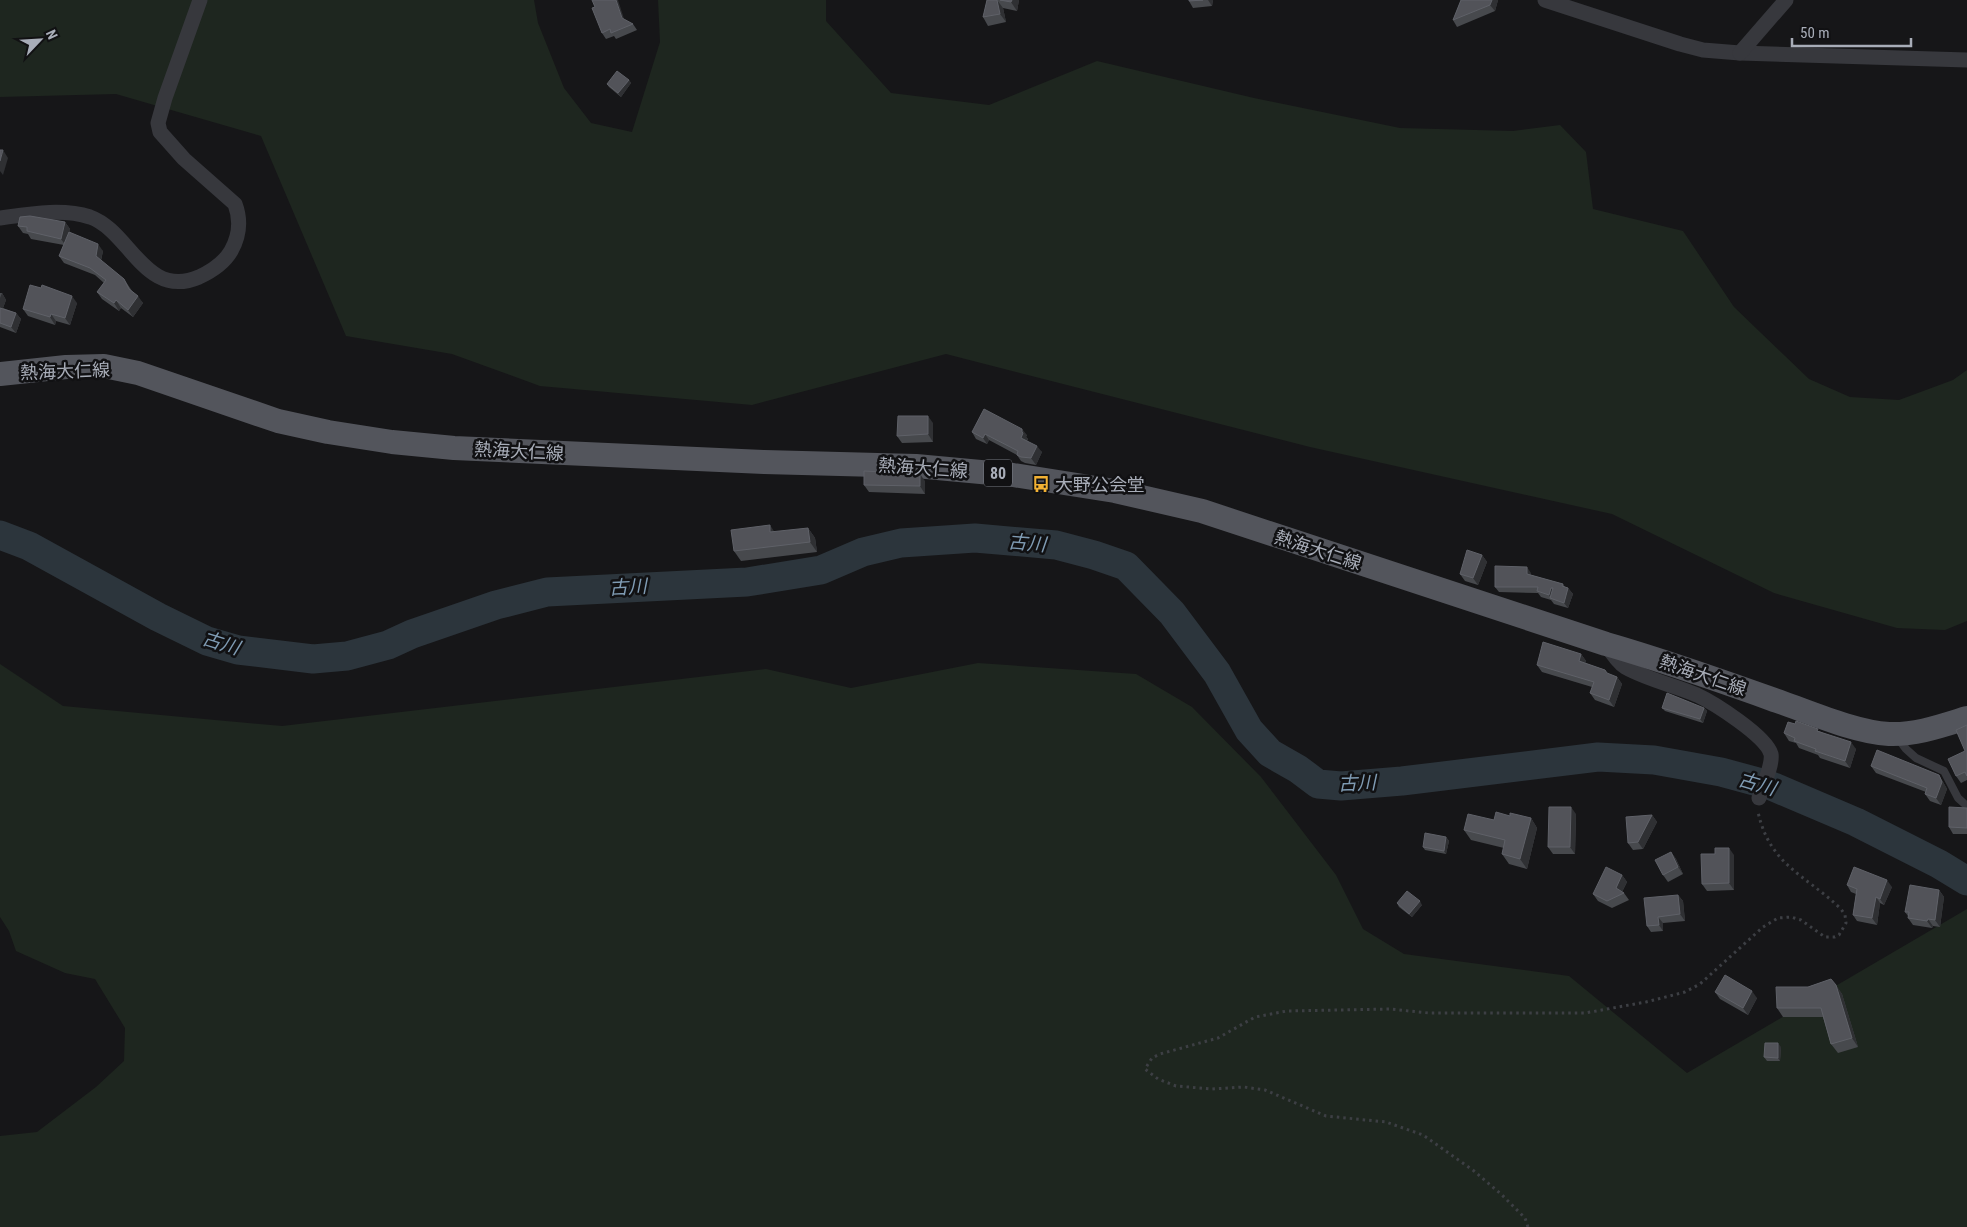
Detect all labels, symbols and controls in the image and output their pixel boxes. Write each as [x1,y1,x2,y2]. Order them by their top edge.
north arrow [15,15,65,65]
scale bar [1792,15,1911,47]
text: 50 m [1800,24,1830,42]
text: N [43,27,61,42]
street label: 熱海大仁線 [20,359,110,383]
street label: 熱海大仁線 [474,438,564,464]
street label: 熱海大仁線 [877,454,969,482]
road number: 80 [984,459,1012,486]
bus stop icon: 大野公会堂 [1031,474,1051,494]
place label: 大野公会堂 [1055,474,1145,495]
street label: 熱海大仁線 [1272,526,1364,574]
water label: 古川 [1007,530,1049,556]
water label: 古川 [608,574,650,599]
water label: 古川 [199,626,244,660]
street label: 熱海大仁線 [1657,650,1749,700]
water label: 古川 [1736,768,1780,801]
water label: 古川 [1338,771,1378,795]

